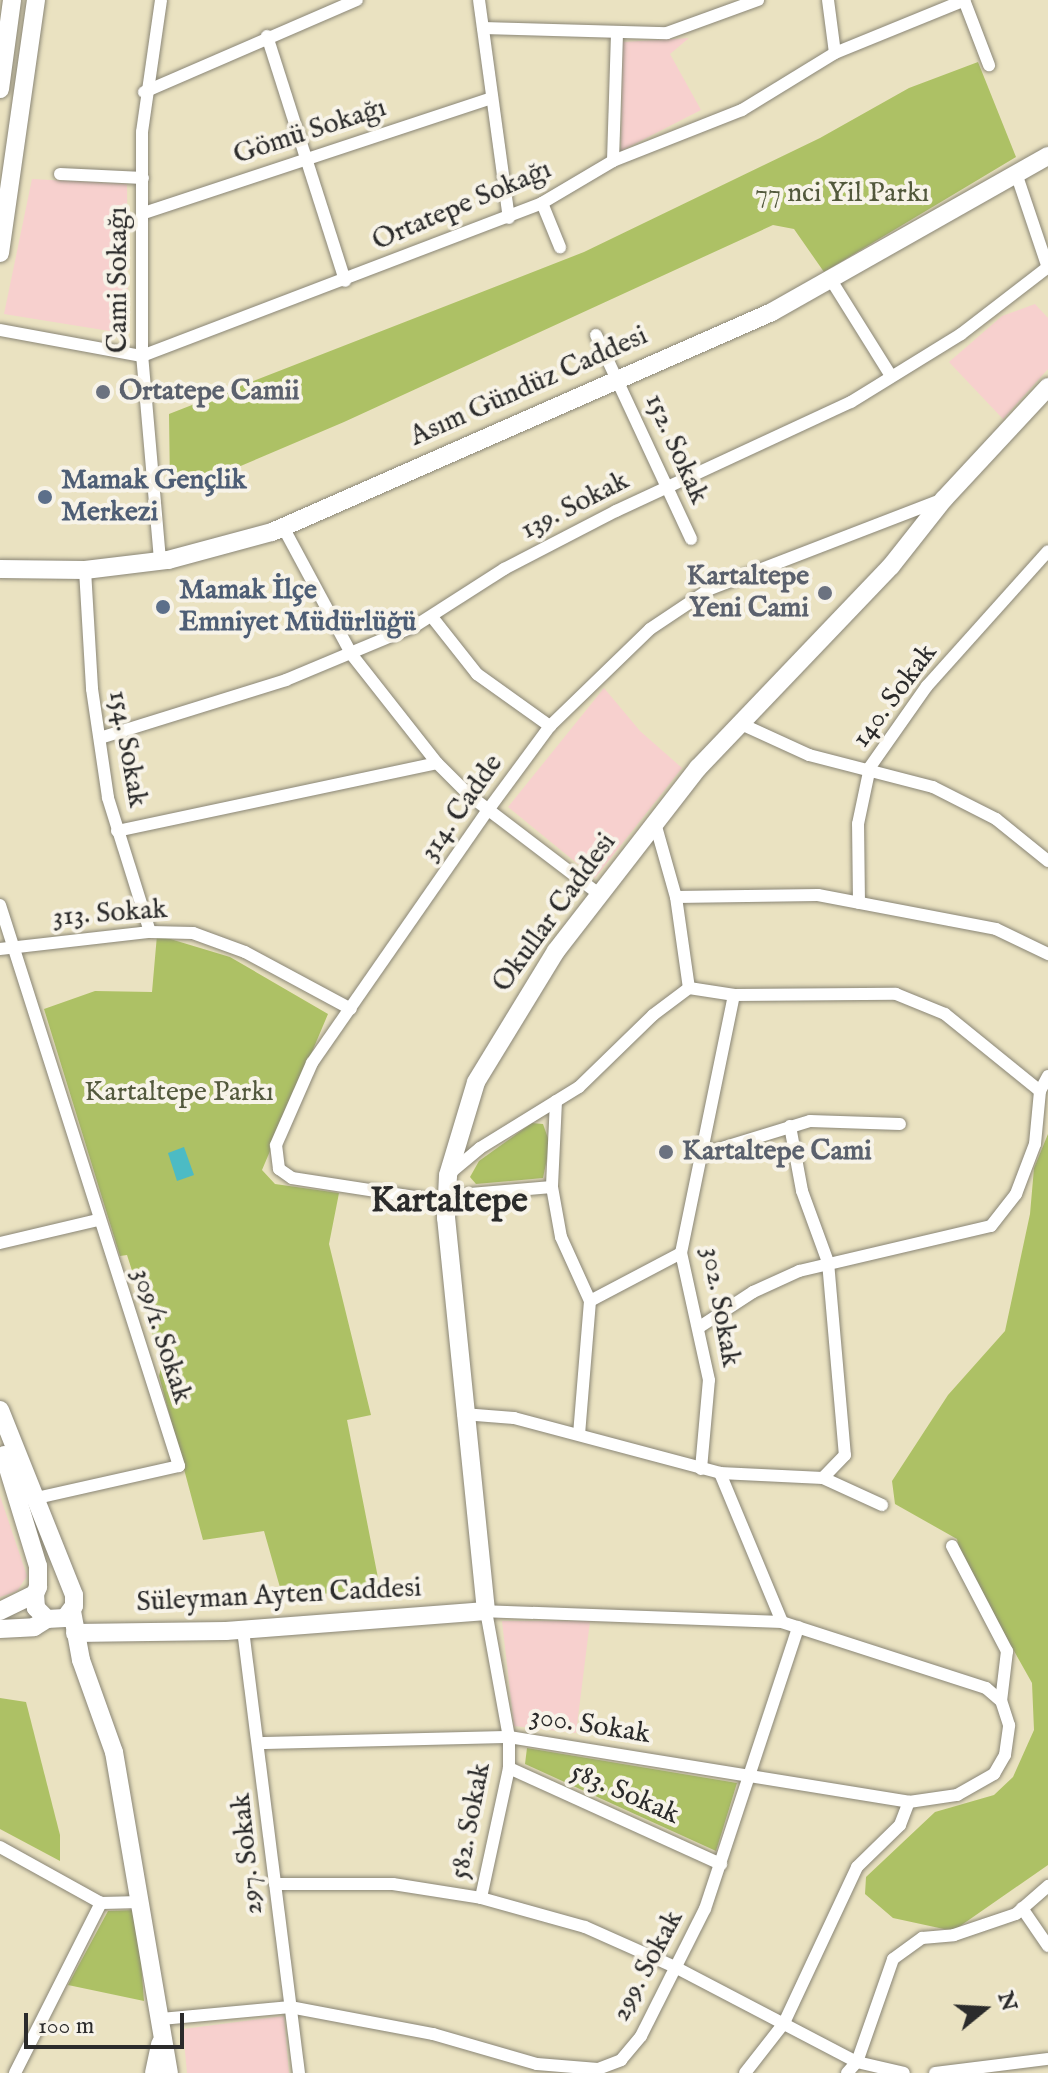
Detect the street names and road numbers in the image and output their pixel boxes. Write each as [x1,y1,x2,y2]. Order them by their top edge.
street label: Gömü Sokağı [229,92,391,172]
street label: Ortatepe Sokağı [368,153,556,259]
street label: Cami Sokağı [102,207,136,353]
street label: Asım Gündüz Caddesi [405,320,653,454]
street label: 152. Sokak [637,389,715,509]
street label: 139. Sokak [515,465,635,547]
street label: 140. Sokak [845,637,945,755]
street label: 154. Sokak [100,688,154,810]
street label: 314. Cadde [413,748,511,868]
street label: Okullar Caddesi [486,827,624,999]
street label: 313. Sokak [52,893,168,935]
street label: 302. Sokak [693,1245,747,1369]
street label: 309/1. Sokak [123,1264,199,1408]
street label: Süleyman Ayten Caddesi [136,1572,422,1620]
street label: 300. Sokak [527,1700,653,1752]
street label: 583. Sokak [566,1755,684,1833]
street label: 582. Sokak [443,1760,499,1882]
street label: 297. Sokak [225,1792,271,1916]
street label: 299. Sokak [605,1905,691,2027]

